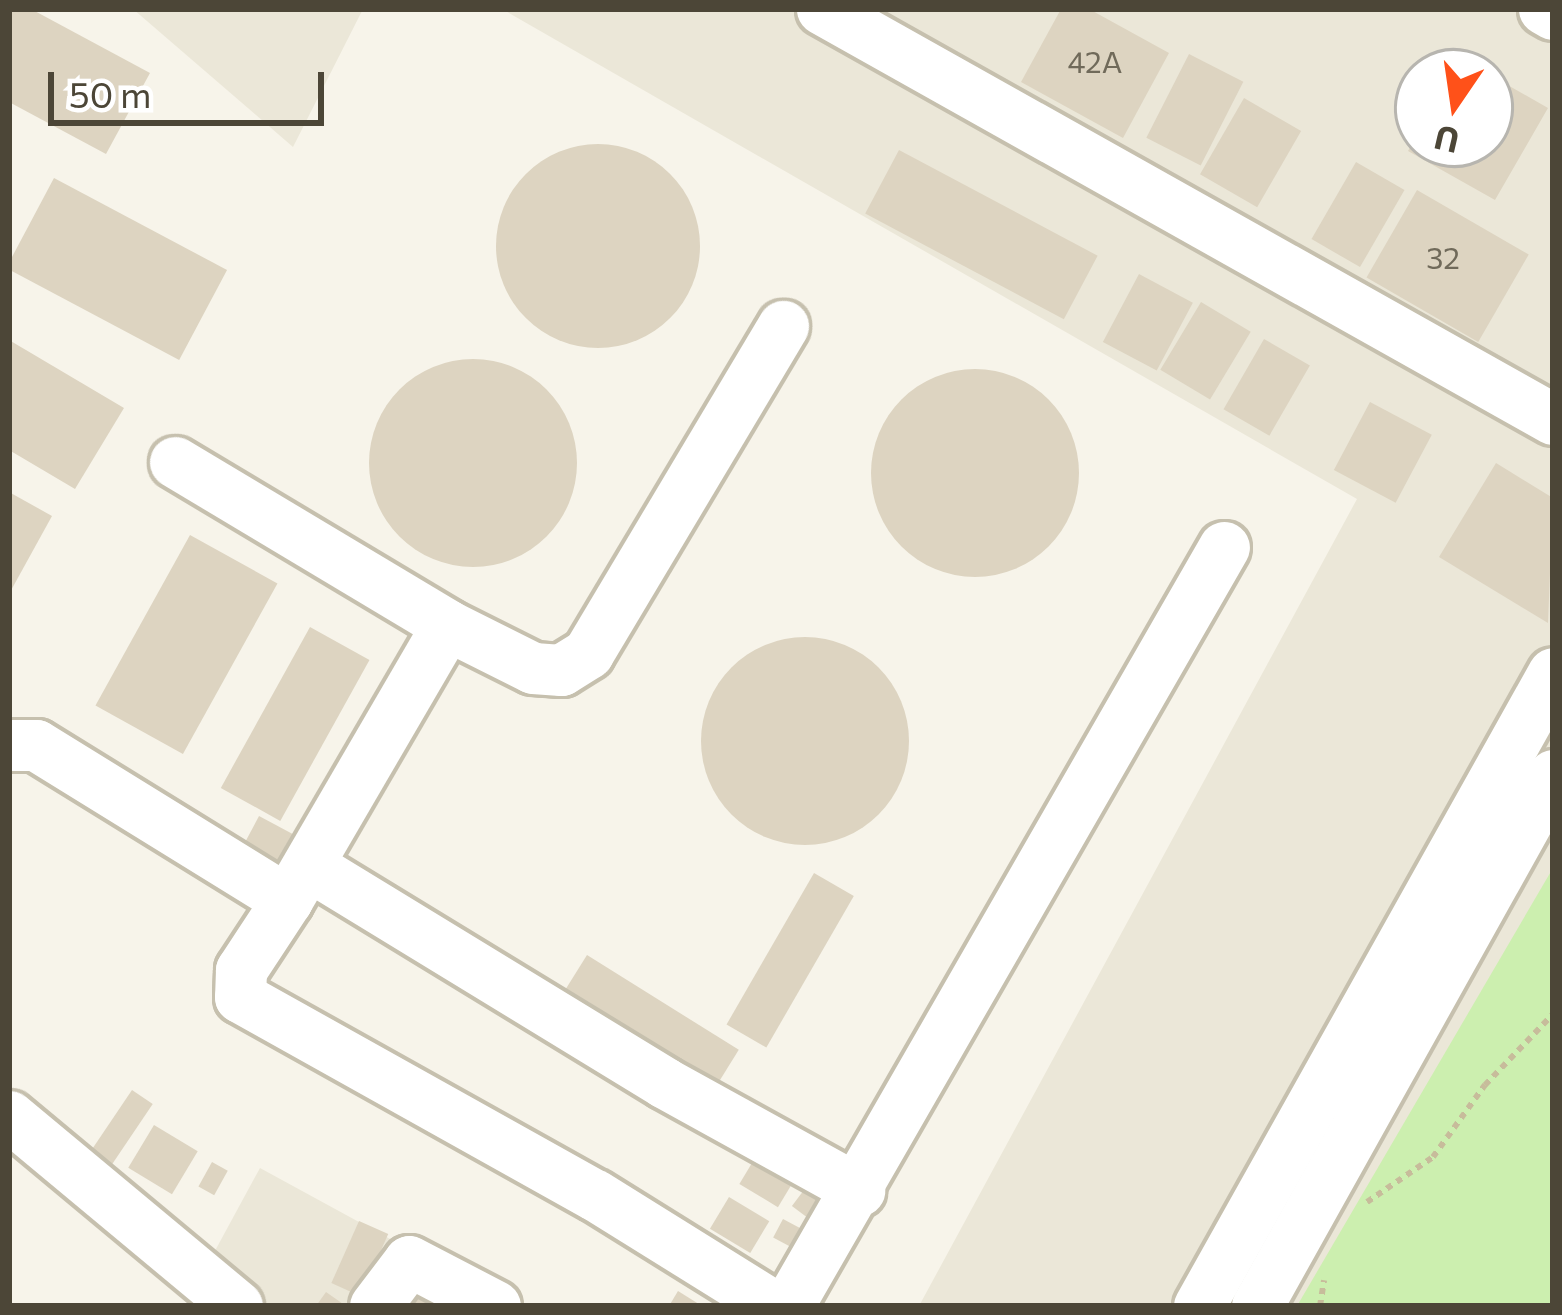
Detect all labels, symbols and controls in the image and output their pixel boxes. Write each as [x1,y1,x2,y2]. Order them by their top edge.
house number: 42A [1068,43,1122,79]
scale bar [54,48,330,122]
north arrow [1394,48,1514,168]
text: 50 m [69,71,151,115]
text: U [1430,118,1463,163]
house number: 32 [1426,239,1460,275]

